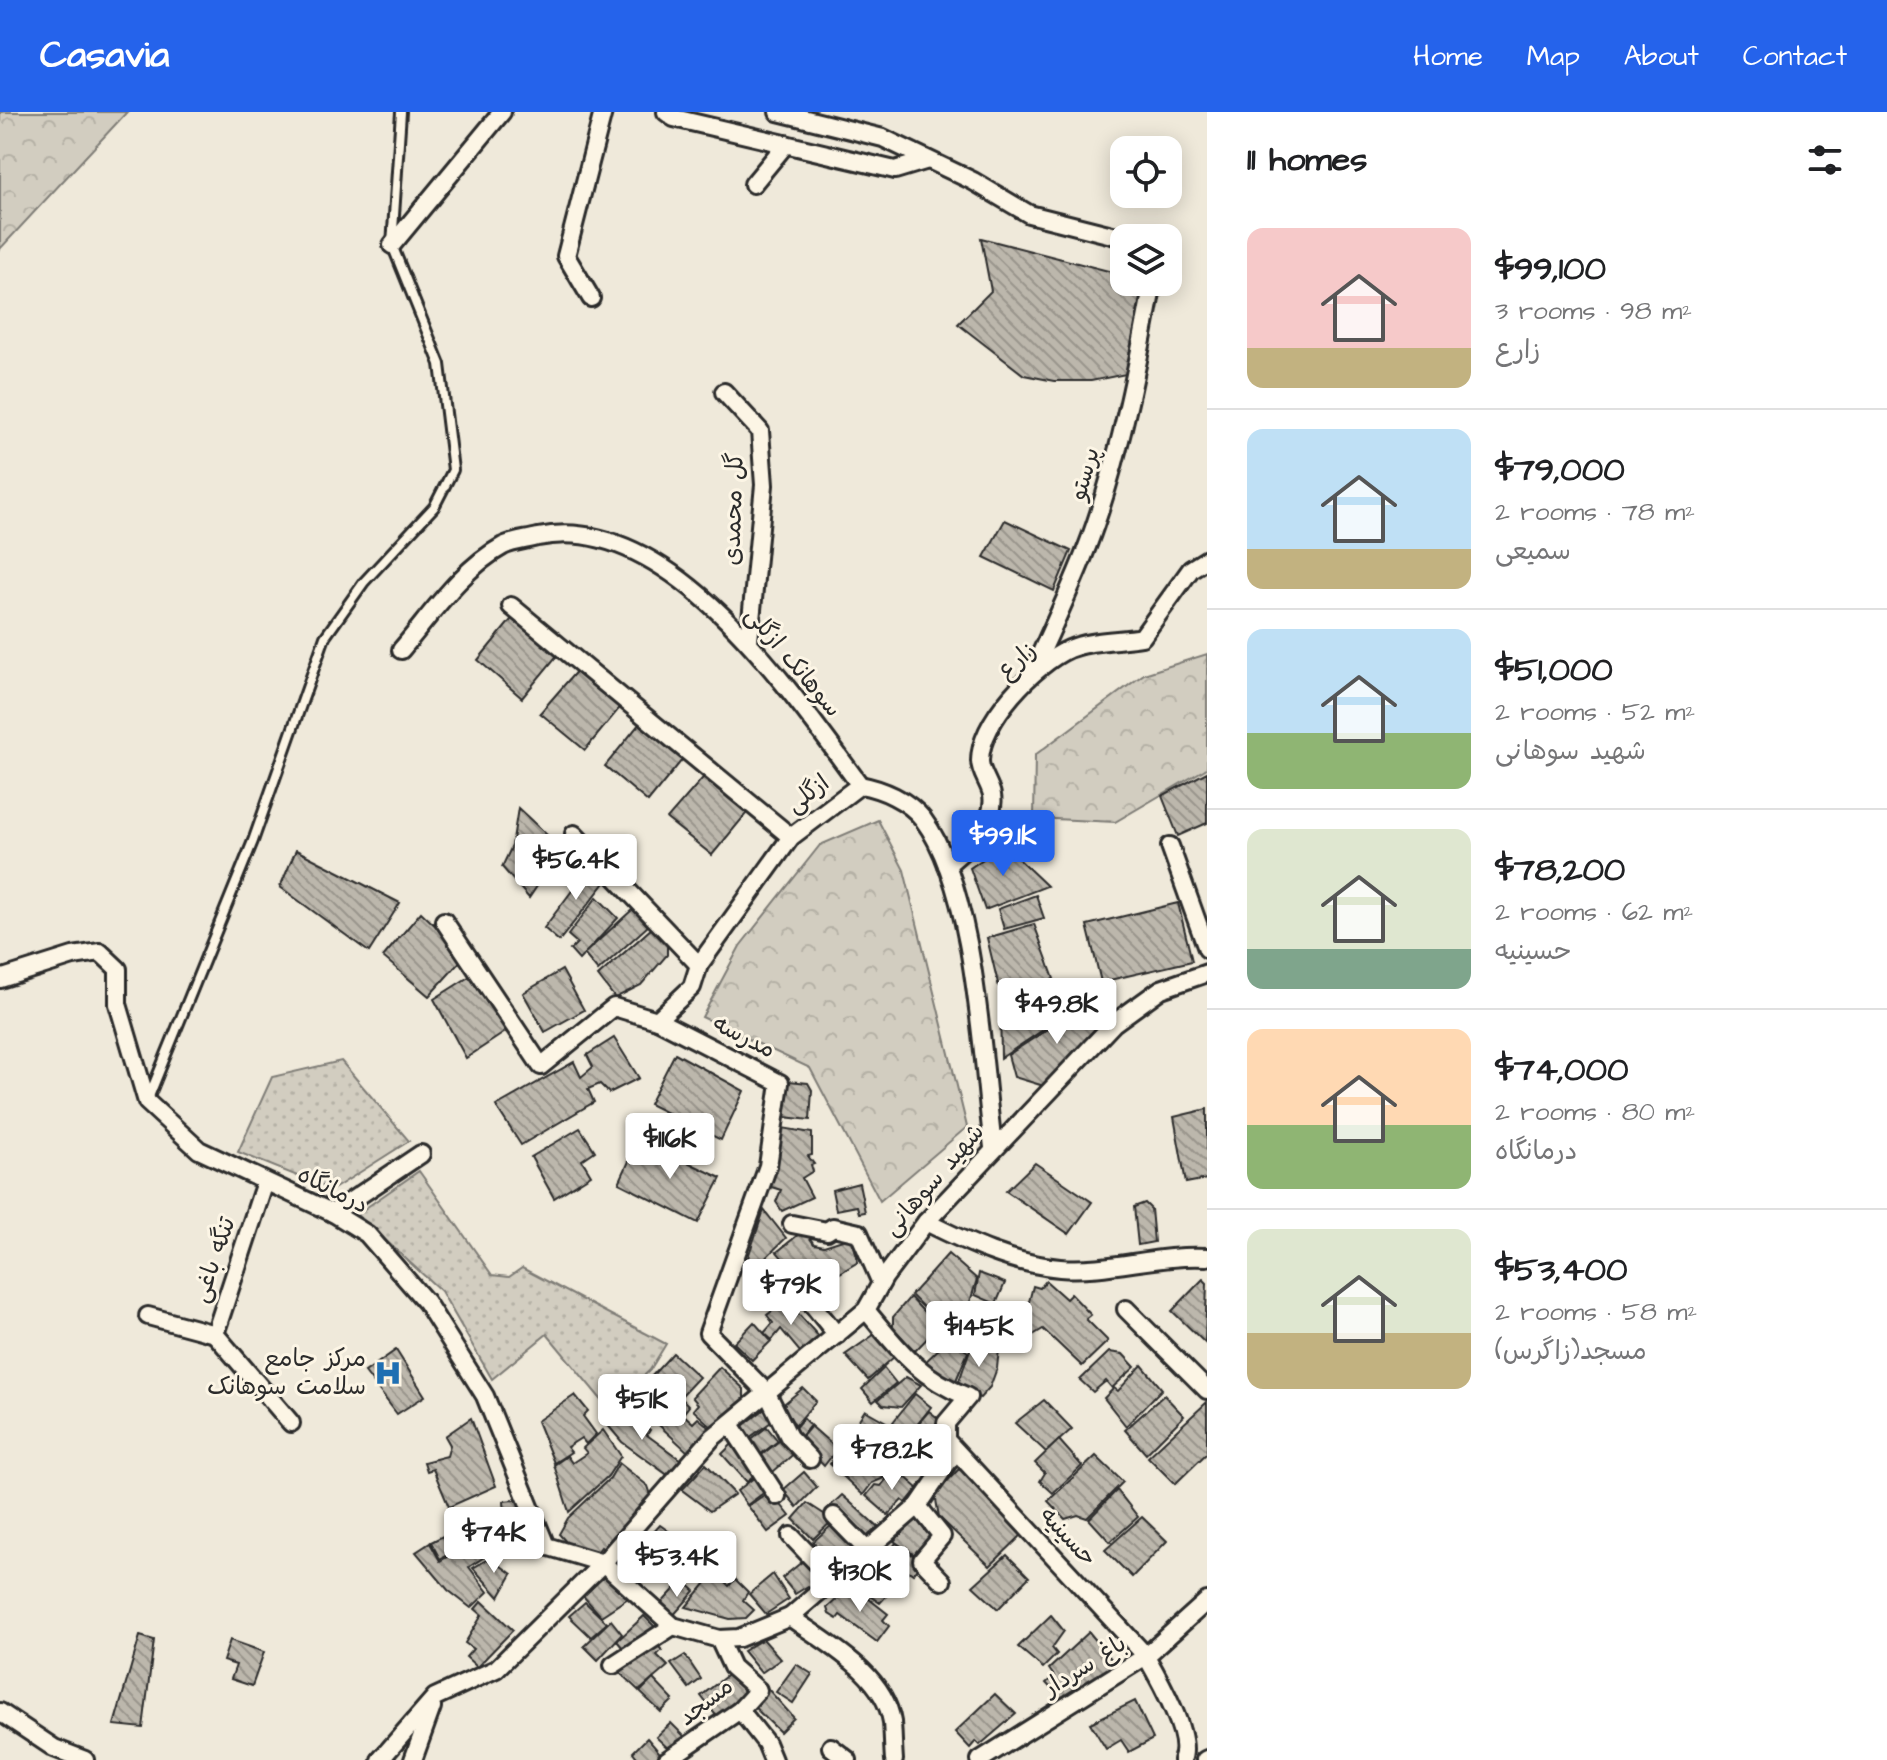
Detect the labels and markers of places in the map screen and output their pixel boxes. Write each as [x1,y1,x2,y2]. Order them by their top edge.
pin: $99.1K [938,810,1068,878]
pin: $56.4K [511,834,641,902]
pin: $49.8K [992,978,1122,1046]
pin: $116K [614,1113,726,1181]
pin: $79K [744,1259,838,1327]
pin: $145K [923,1301,1035,1369]
place label: مرکز جامع سلامت سوهانک [207,1342,366,1404]
hospital icon: مرکز جامع سلامت سوهانک [373,1358,403,1388]
pin: $51K [595,1374,689,1442]
pin: $78.2K [827,1424,957,1492]
pin: $74K [447,1507,541,1575]
pin: $53.4K [612,1531,742,1599]
pin: $130K [804,1546,916,1614]

